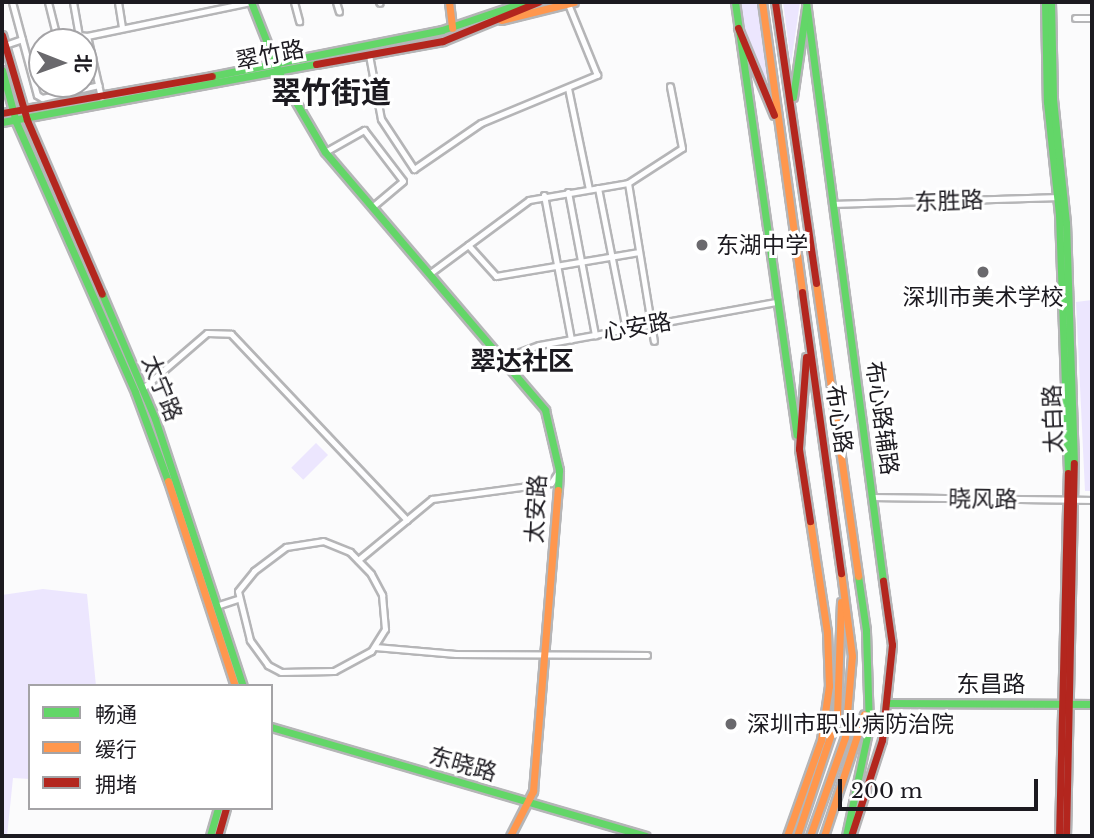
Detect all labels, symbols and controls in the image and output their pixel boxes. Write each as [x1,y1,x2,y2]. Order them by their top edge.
north arrow [28,28,98,98]
street label: 翠竹路 [234,35,306,75]
text: 北 [71,54,94,73]
district label: 翠竹街道 [271,75,391,111]
street label: 东胜路 [914,186,984,216]
place label: 东湖中学 [716,231,808,259]
marker: 东湖中学 [694,237,710,253]
marker: 深圳市美术学校 [975,264,991,280]
place label: 深圳市美术学校 [903,283,1063,311]
street label: 心安路 [601,307,673,347]
district label: 翠达社区 [470,346,574,378]
street label: 太宁路 [136,351,188,425]
street label: 布心路辅路 [860,359,904,477]
street label: 布心路 [821,383,857,455]
street label: 太白路 [1038,384,1068,454]
street label: 太安路 [520,474,552,544]
street label: 晓风路 [948,485,1018,513]
street label: 东昌路 [957,670,1025,698]
legend [28,684,273,810]
text: 畅通 [95,702,137,728]
place label: 深圳市职业病防治院 [747,710,954,738]
marker: 深圳市职业病防治院 [721,714,741,734]
text: 缓行 [95,737,137,763]
street label: 东晓路 [426,741,500,787]
scale bar [842,764,1042,808]
text: 拥堵 [95,772,137,798]
text: 200 m [851,778,922,804]

